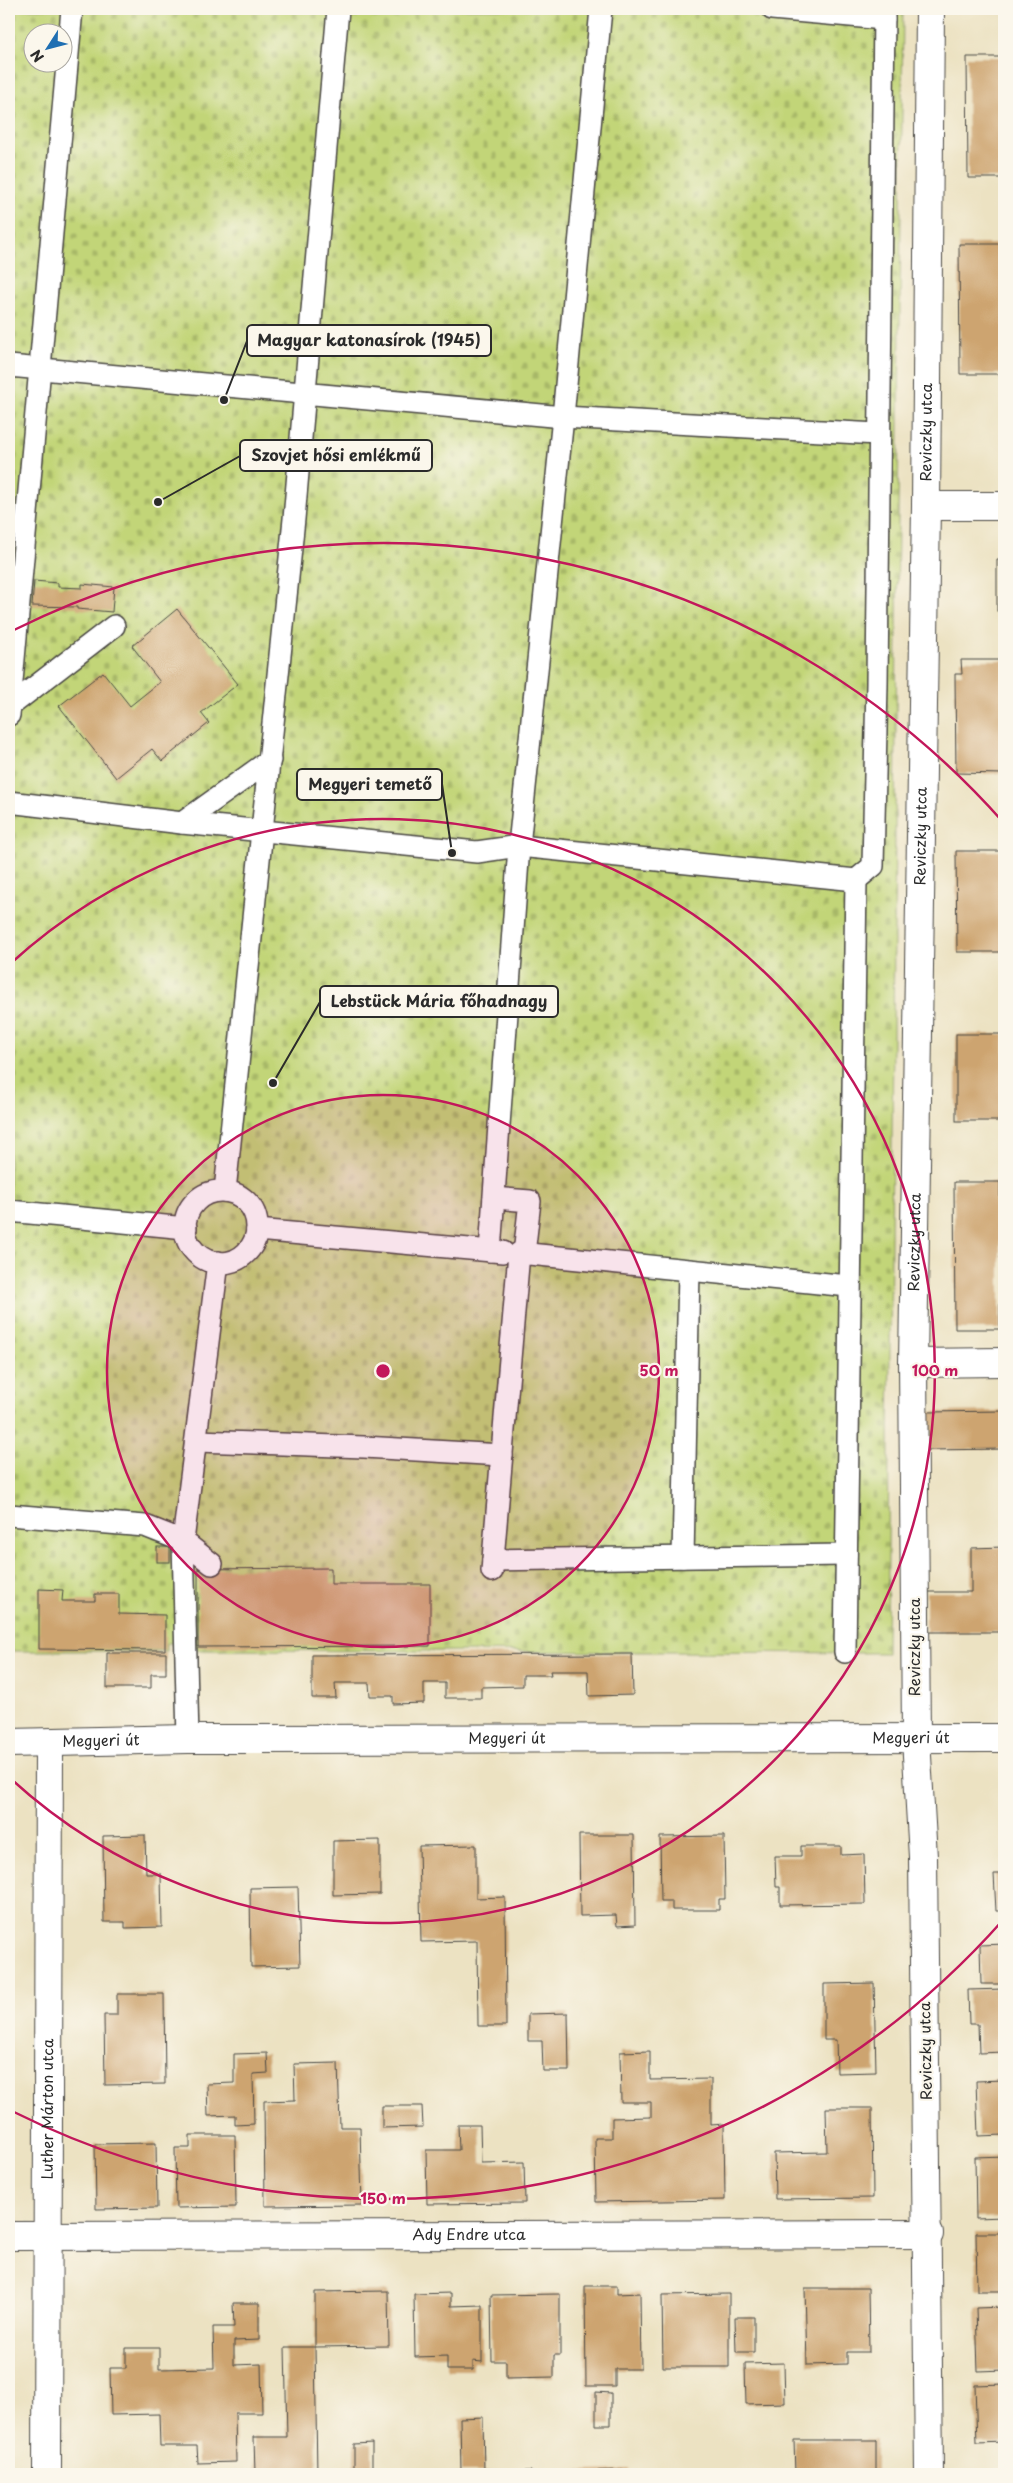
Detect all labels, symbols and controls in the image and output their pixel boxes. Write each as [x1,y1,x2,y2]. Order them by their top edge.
north arrow [22,22,72,72]
text: N [25,45,49,67]
callout: Magyar katonasírok (1945) [247,325,491,356]
text: Magyar katonasírok (1945) [257,327,481,351]
street label: Reviczky utca [913,382,937,482]
callout: Szovjet hősi emlékmű [240,440,432,471]
text: Szovjet hősi emlékmű [251,442,421,466]
callout: Megyeri temető [297,769,442,800]
text: Megyeri temető [308,771,432,795]
street label: Reviczky utca [907,786,932,886]
callout: Lebstück Mária főhadnagy [320,986,558,1017]
text: Lebstück Mária főhadnagy [331,988,547,1012]
street label: Reviczky utca [901,1192,926,1292]
text: 50 m [640,1358,678,1381]
text: 100 m [912,1358,958,1381]
centre of rings [374,1362,392,1380]
street label: Reviczky utca [902,1597,925,1696]
street label: Megyeri út [872,1725,950,1748]
street label: Megyeri út [468,1726,546,1749]
street label: Megyeri út [62,1727,140,1752]
street label: Reviczky utca [912,2001,937,2100]
street label: Luther Márton utca [35,2038,58,2179]
text: 150 m [360,2186,406,2209]
street label: Ady Endre utca [412,2222,526,2245]

